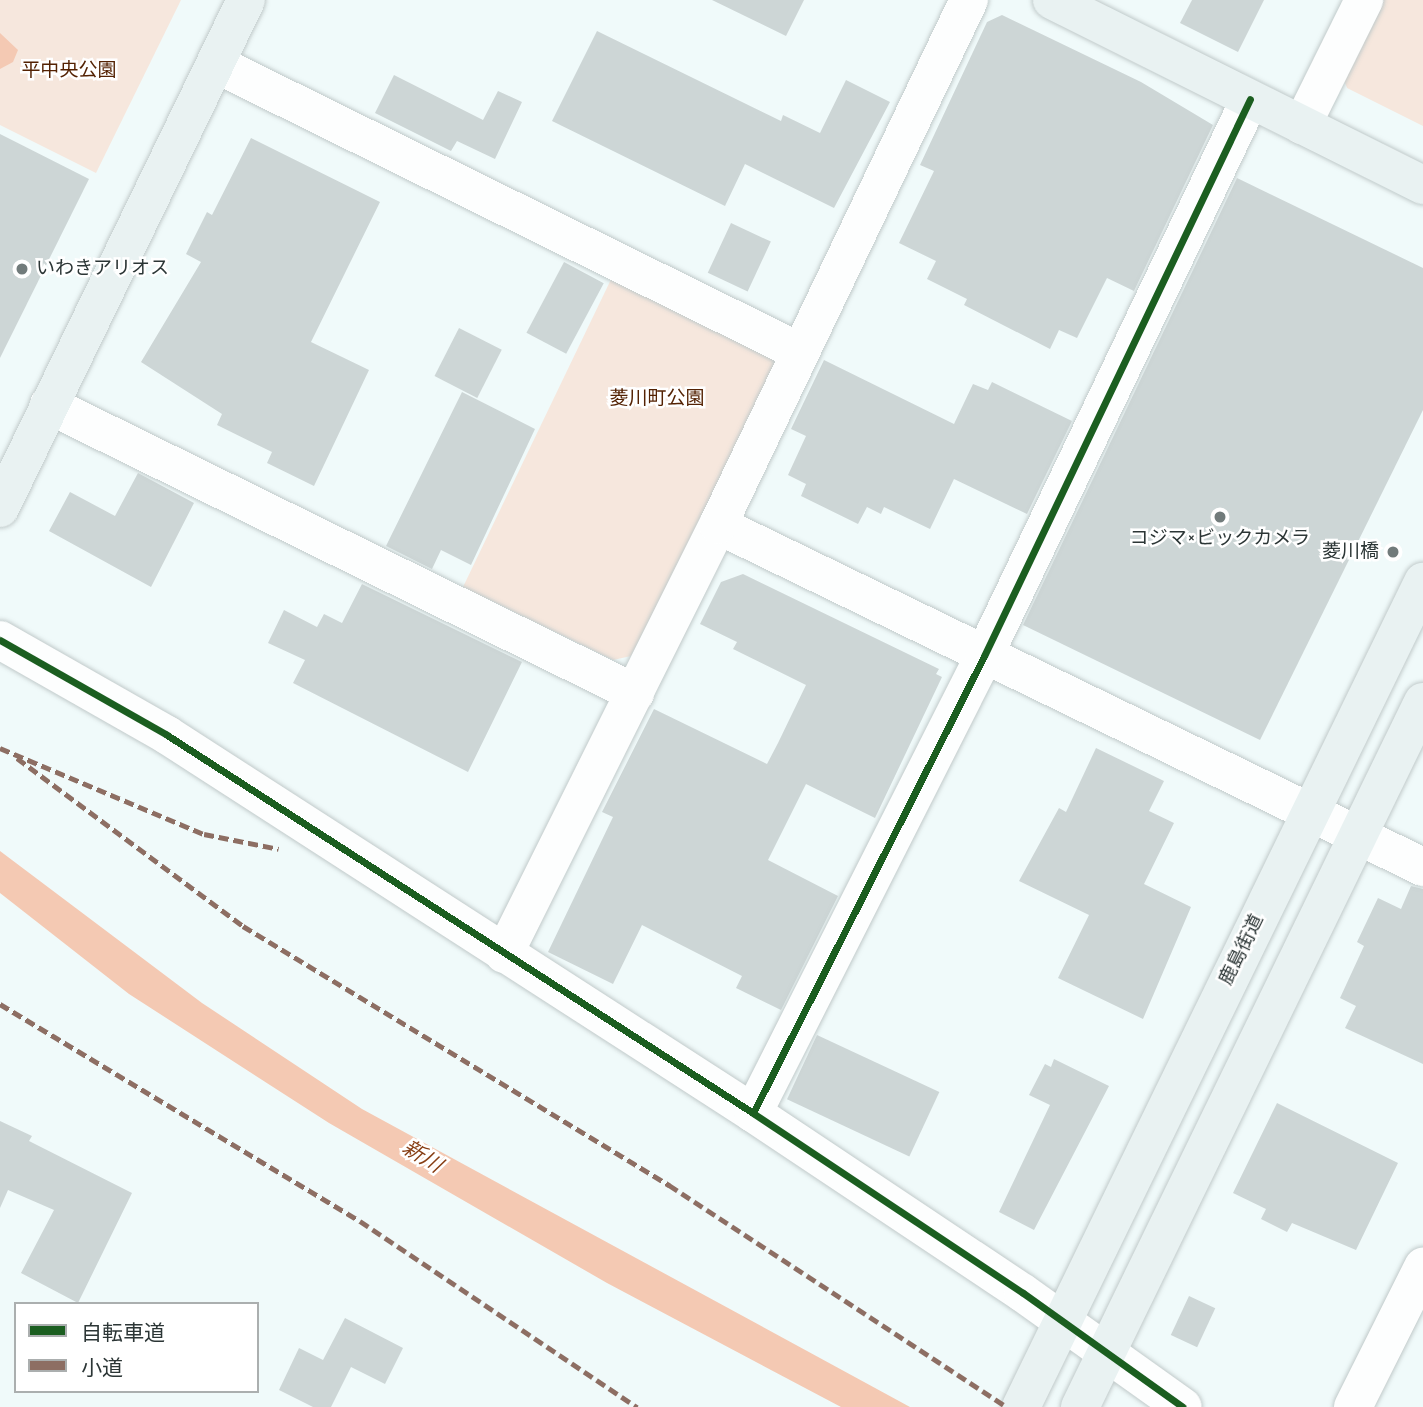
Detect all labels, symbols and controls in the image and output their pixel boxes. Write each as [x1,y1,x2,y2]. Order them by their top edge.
park label: 平中央公園 [22,60,116,82]
place label: いわきアリオス [36,258,169,280]
marker: いわきアリオス [14,261,30,277]
park label: 菱川町公園 [610,388,704,410]
marker: コジマ×ビックカメラ [1212,509,1228,525]
place label: コジマ×ビックカメラ [1130,528,1310,550]
place label: 菱川橋 [1322,541,1379,563]
marker: 菱川橋 [1385,544,1401,560]
street label: 鹿島街道 [1215,911,1269,989]
water label: 新川 [398,1135,446,1179]
legend [14,1302,259,1393]
text: 自転車道 [81,1321,165,1346]
text: 小道 [81,1356,123,1381]

